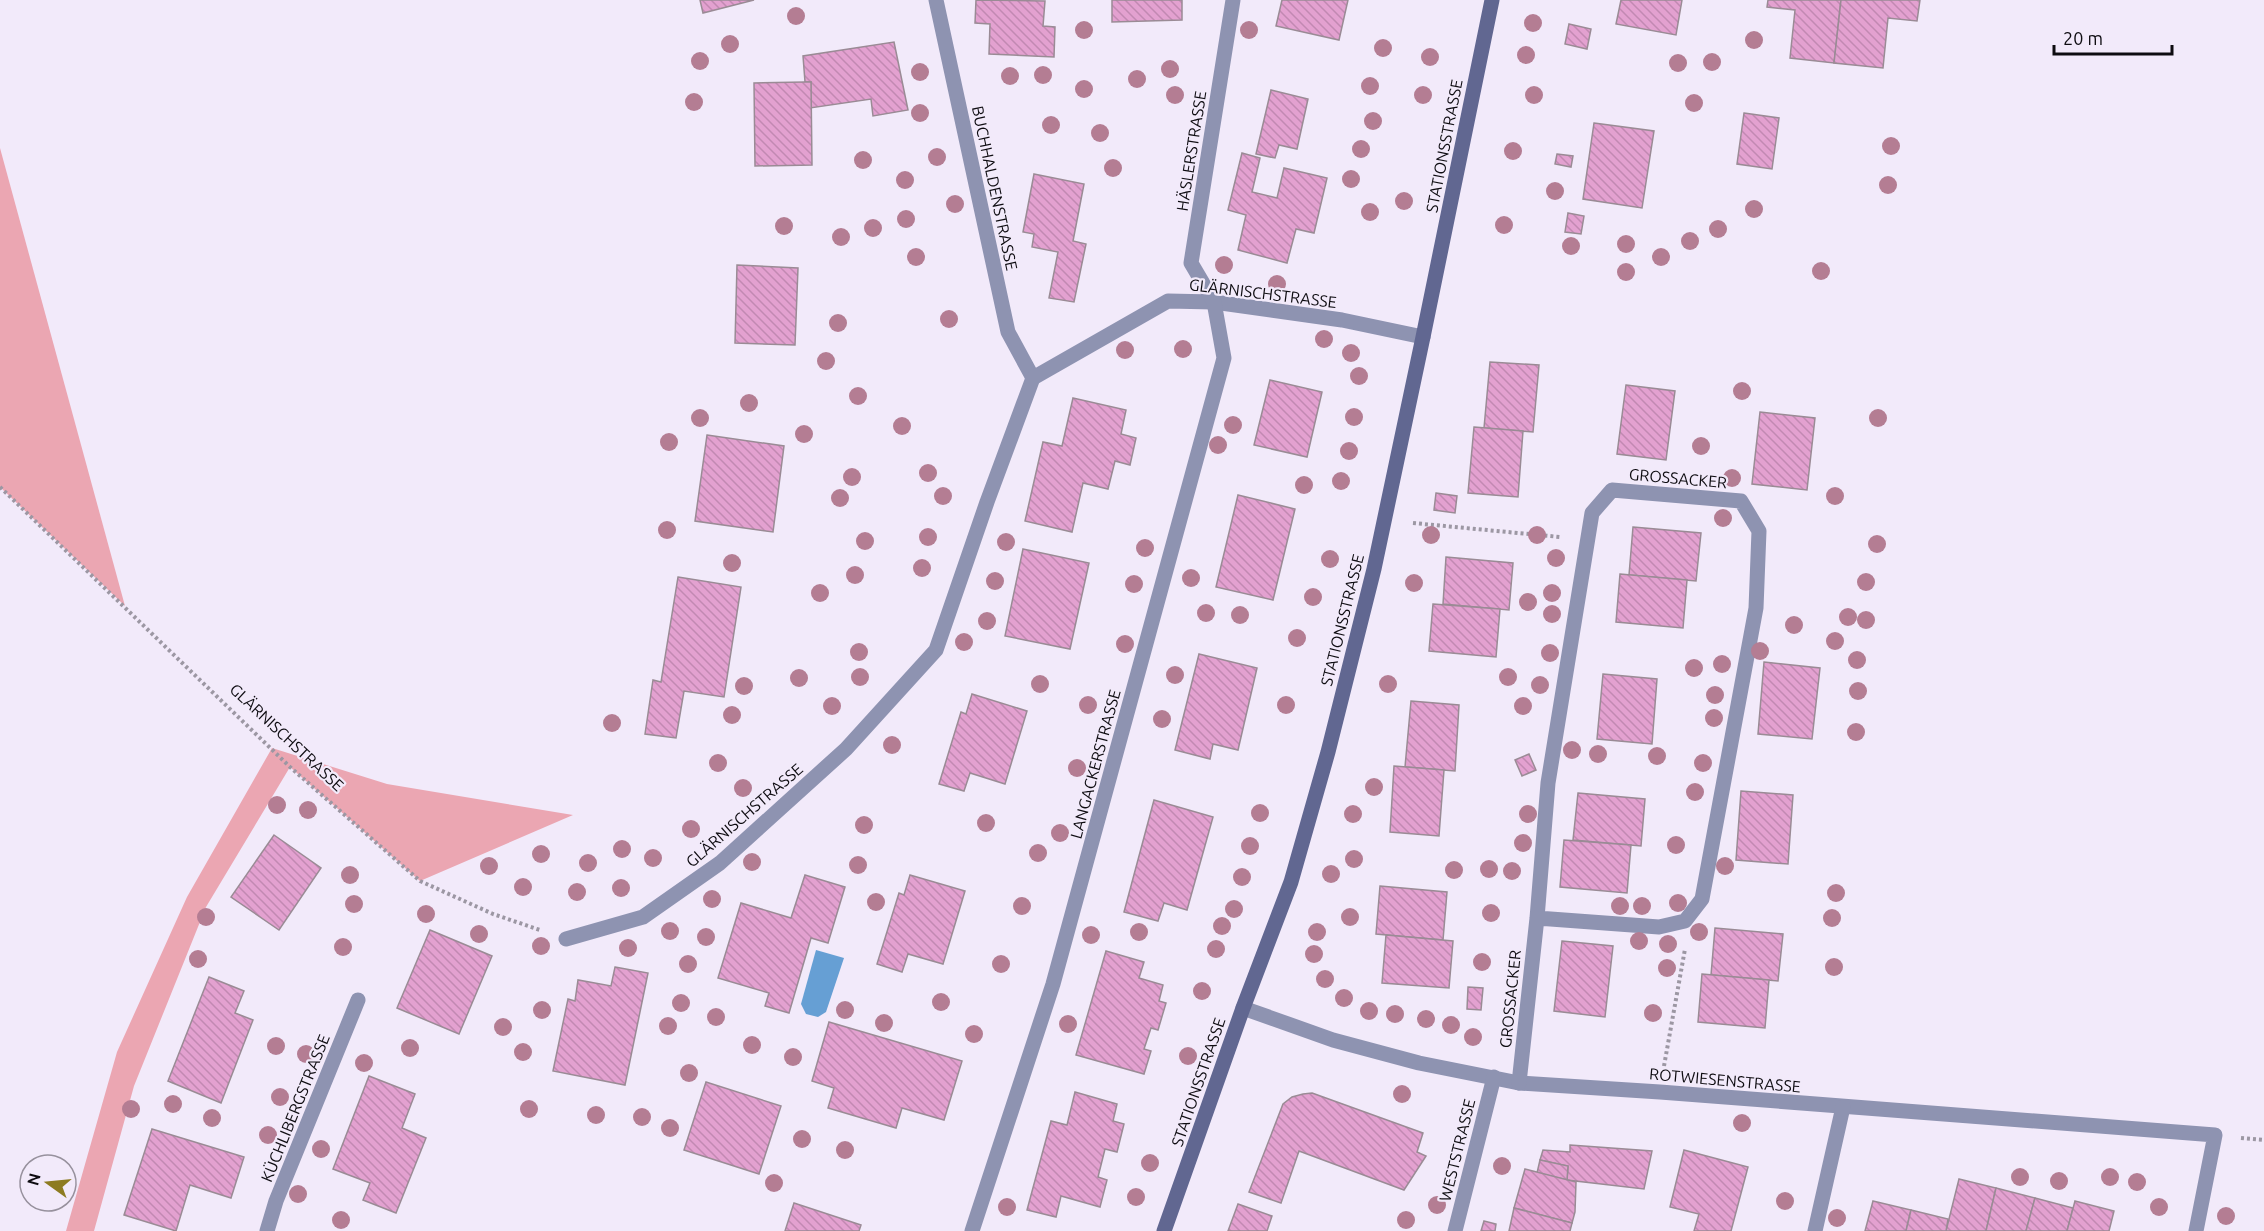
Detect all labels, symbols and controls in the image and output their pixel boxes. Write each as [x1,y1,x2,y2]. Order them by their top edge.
scale bar [2054,18,2172,56]
text: 20 m [2063,28,2103,48]
street label: STATIONSSTRASSE [1422,78,1466,214]
street label: HÄSLERSTRASSE [1173,90,1209,212]
street label: BUCHHALDENSTRASSE [969,104,1021,272]
street label: GLÄRNISCHSTRASSE [1188,275,1338,311]
street label: GROSSACKER [1628,465,1728,491]
street label: STATIONSSTRASSE [1317,552,1367,688]
street label: GLÄRNISCHSTRASSE [227,680,347,794]
street label: LANGACKERSTRASSE [1066,687,1124,841]
street label: GLÄRNISCHSTRASSE [682,759,806,871]
street label: GROSSACKER [1496,949,1524,1049]
street label: STATIONSSTRASSE [1167,1015,1229,1149]
street label: KÜCHLIBERGSTRASSE [257,1032,333,1184]
street label: ROTWIESENSTRASSE [1648,1064,1802,1096]
street label: WESTSTRASSE [1436,1097,1478,1203]
north arrow [18,1153,78,1213]
text: N [23,1171,44,1187]

